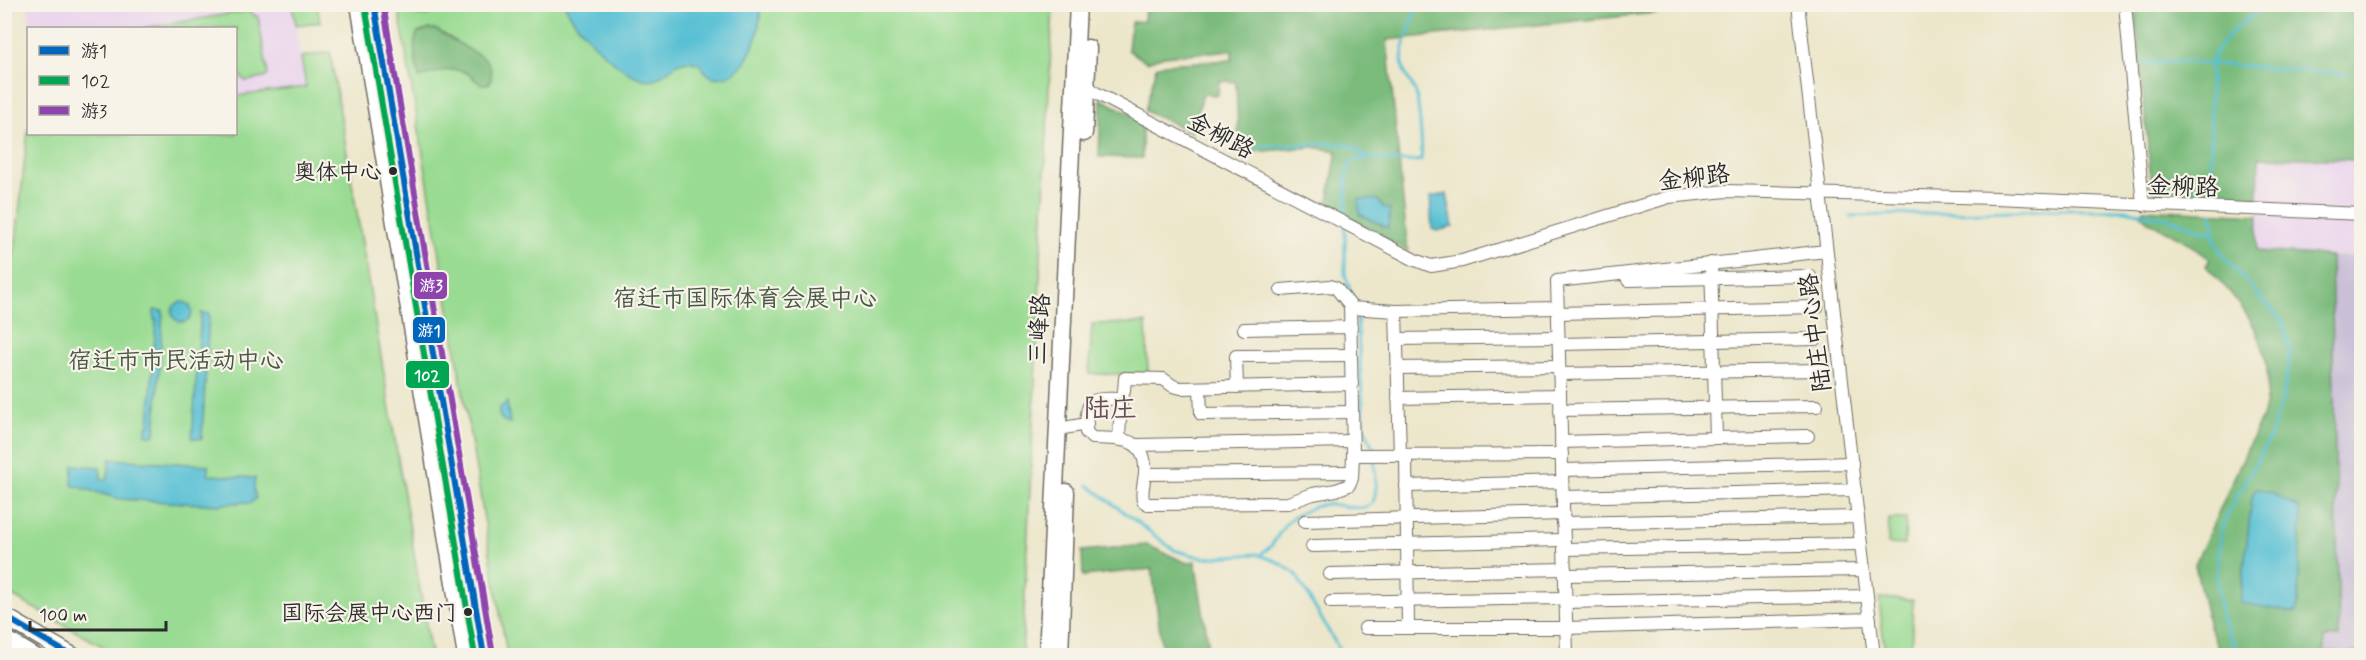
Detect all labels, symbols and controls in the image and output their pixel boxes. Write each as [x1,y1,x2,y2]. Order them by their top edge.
legend [27,27,237,135]
text: 游1 [81,40,107,64]
text: 102 [81,70,110,94]
text: 游3 [81,100,107,124]
street label: 金柳路 [1181,106,1259,167]
place label: 奥体中心 [294,159,382,187]
street label: 金柳路 [1657,159,1732,198]
marker: 奥体中心 [387,165,399,177]
street label: 金柳路 [2146,171,2219,204]
line badge: 游3 [413,271,448,300]
street label: 陆庄中心路 [1794,271,1839,394]
text: 游3 [419,276,443,297]
park label: 宿迁市国际体育会展中心 [613,284,877,315]
street label: 三峰路 [1023,292,1058,366]
line badge: 游1 [412,316,446,344]
text: 游1 [417,321,441,342]
park label: 宿迁市市民活动中心 [68,346,284,377]
line badge: 102 [405,360,450,389]
text: 102 [414,366,440,387]
district label: 陆庄 [1083,392,1137,427]
scale bar [30,594,166,632]
place label: 国际会展中心西门 [281,600,457,628]
text: 100 m [39,604,87,628]
marker: 国际会展中心西门 [462,606,474,618]

